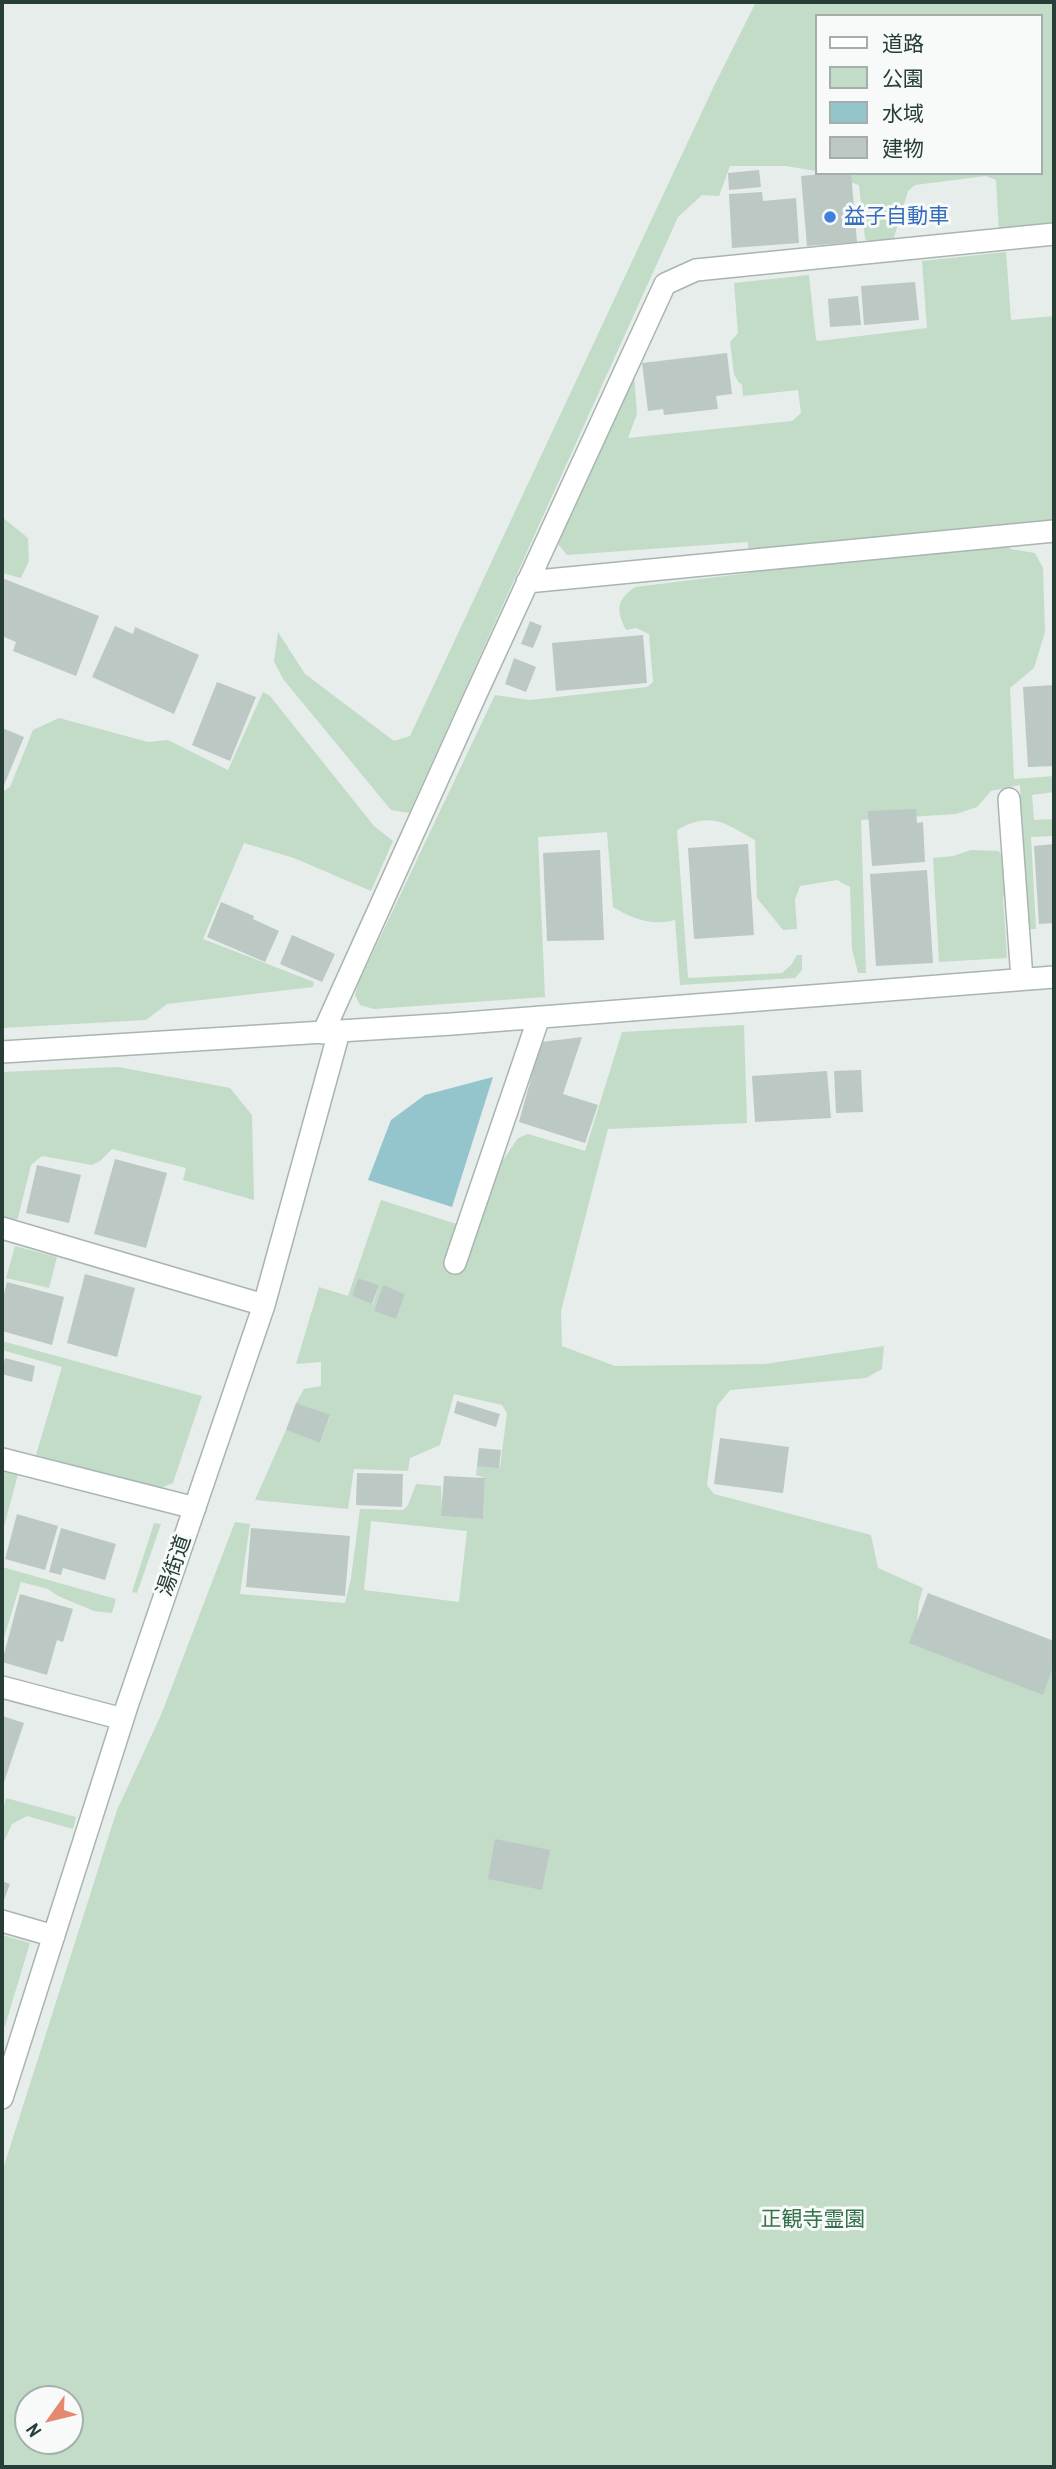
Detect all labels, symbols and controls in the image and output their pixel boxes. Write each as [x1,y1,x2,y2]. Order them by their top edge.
legend [814,14,1042,175]
text: 道路 [882,29,924,58]
text: 公園 [882,64,924,93]
text: 水域 [882,99,924,128]
text: 建物 [882,134,924,163]
place label: 益子自動車 [844,204,949,230]
marker: 益子自動車 [822,209,838,225]
street label: 湯街道 [153,1532,197,1600]
park label: 正観寺霊園 [761,2207,865,2233]
north arrow [14,2385,84,2455]
text: N [19,2419,47,2443]

